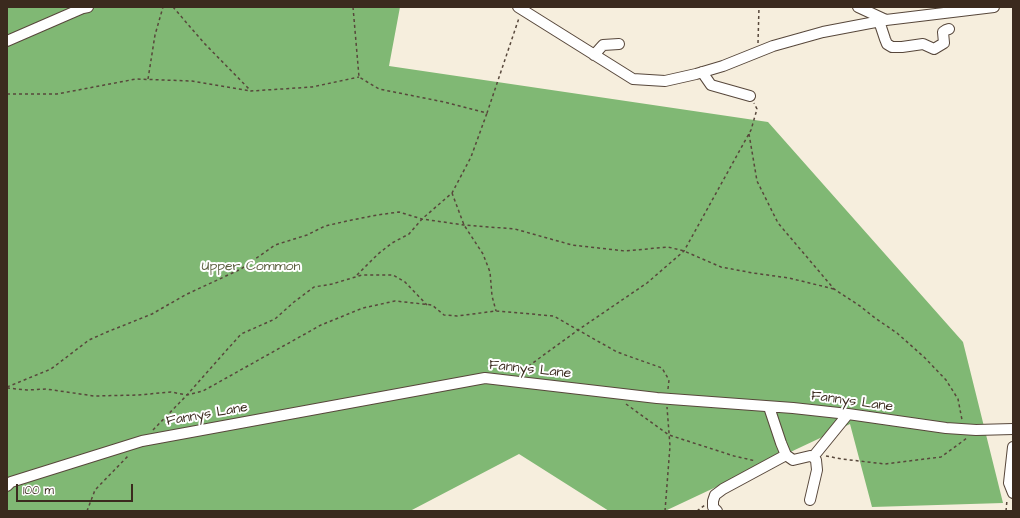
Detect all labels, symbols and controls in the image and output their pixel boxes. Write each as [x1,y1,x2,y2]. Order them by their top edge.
park label: Upper Common [202,259,300,275]
street label: Fannys Lane [488,357,572,383]
street label: Fannys Lane [810,388,894,416]
street label: Fannys Lane [165,400,249,430]
scale bar [18,476,135,502]
text: 100 m [23,482,54,499]

